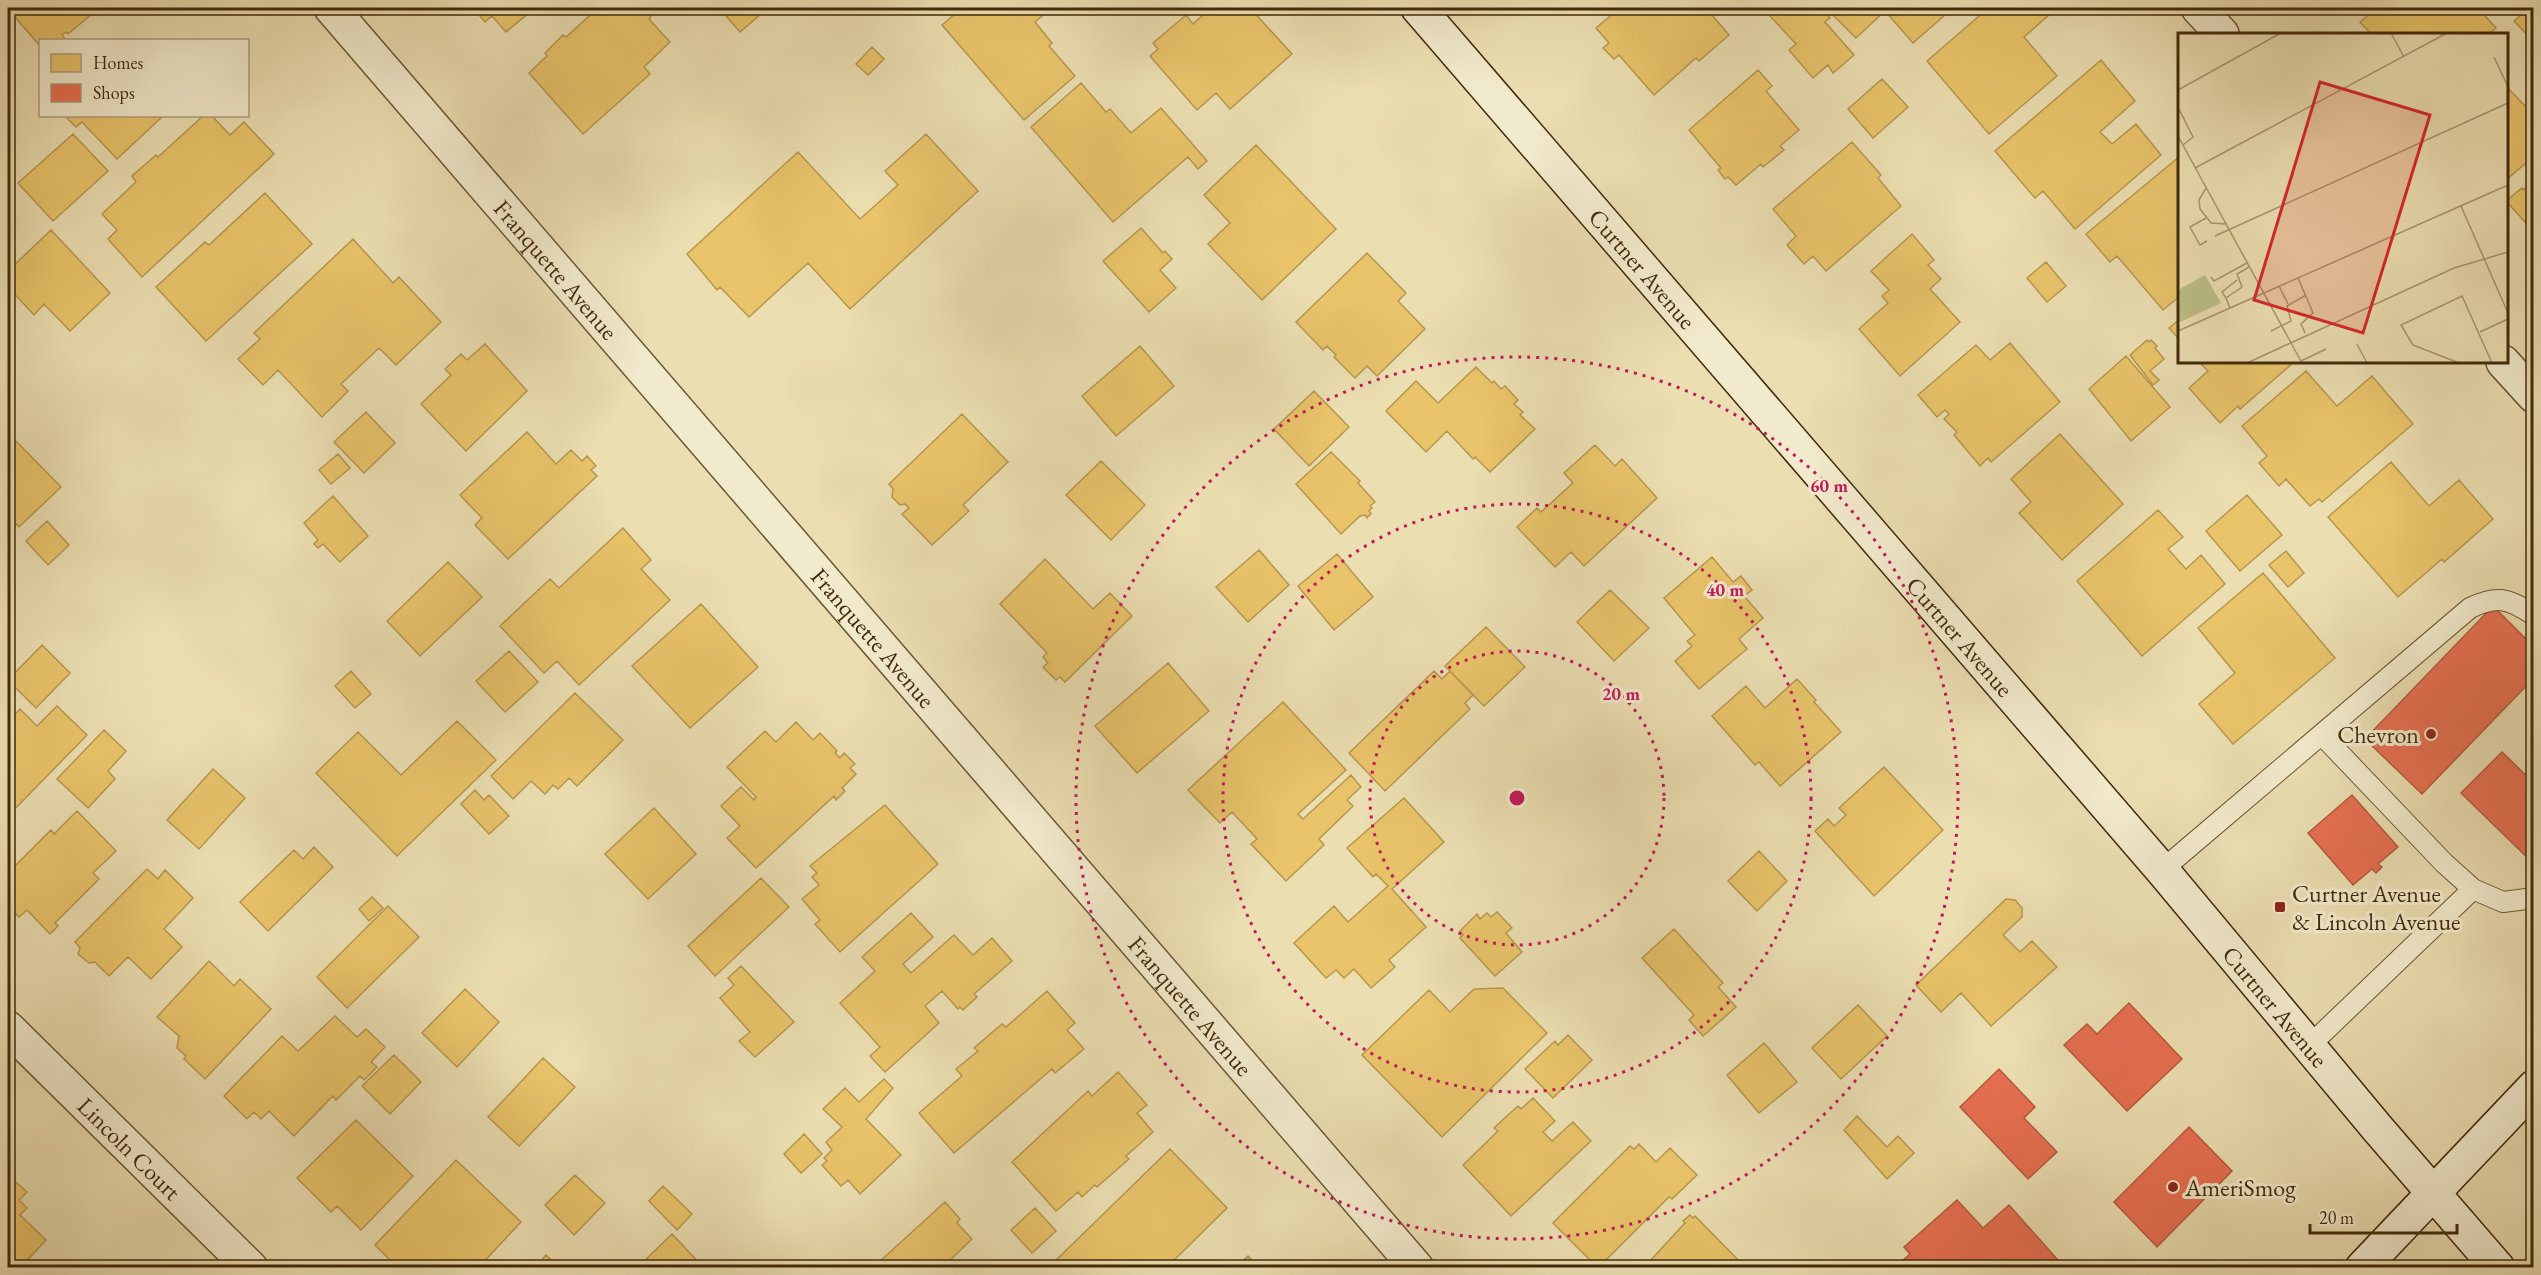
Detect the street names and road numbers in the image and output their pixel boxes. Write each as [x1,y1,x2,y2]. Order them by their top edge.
street label: Franquette Avenue [487,193,625,346]
street label: Curtner Avenue [1582,202,1703,335]
street label: Franquette Avenue [805,561,943,714]
street label: Curtner Avenue [1900,570,2021,703]
street label: Franquette Avenue [1122,929,1260,1082]
street label: Curtner Avenue [2216,939,2335,1073]
street label: Lincoln Court [71,1090,189,1207]

